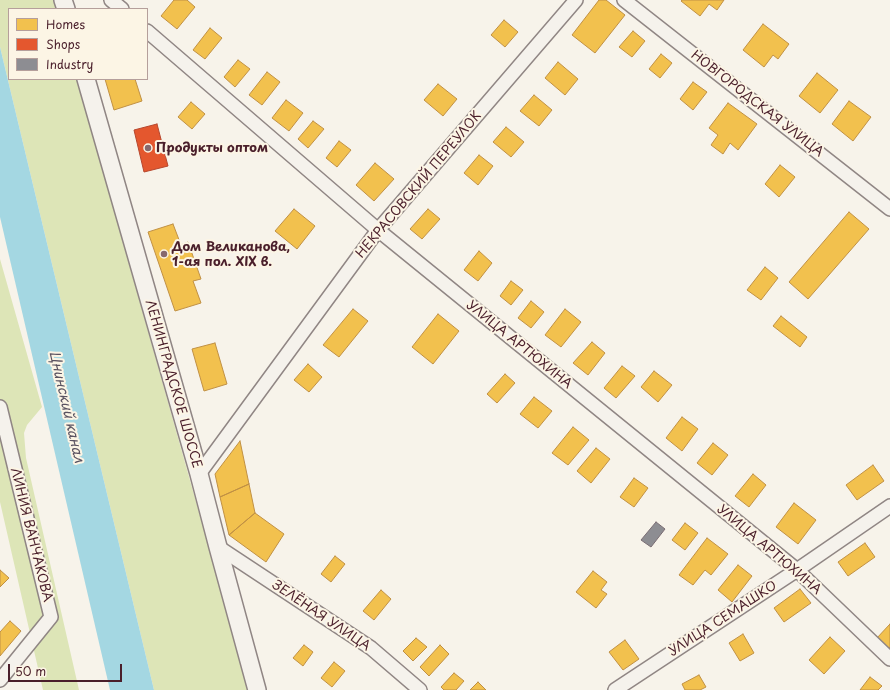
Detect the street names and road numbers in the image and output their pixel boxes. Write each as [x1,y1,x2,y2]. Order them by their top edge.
street label: НОВГОРОДСКАЯ УЛИЦА [688,47,826,161]
street label: НЕКРАСОВСКИЙ ПЕРЕУЛОК [353,109,485,261]
street label: ЛЕНИНГРАДСКОЕ ШОССЕ [141,298,205,470]
street label: УЛИЦА АРТЮХИНА [463,298,575,392]
street label: ЛИНИЯ ВАНЧАКОВА [7,466,55,604]
street label: УЛИЦА АРТЮХИНА [714,502,824,598]
street label: ЗЕЛЁНАЯ УЛИЦА [269,577,373,655]
street label: УЛИЦА СЕМАШКО [666,578,780,660]

